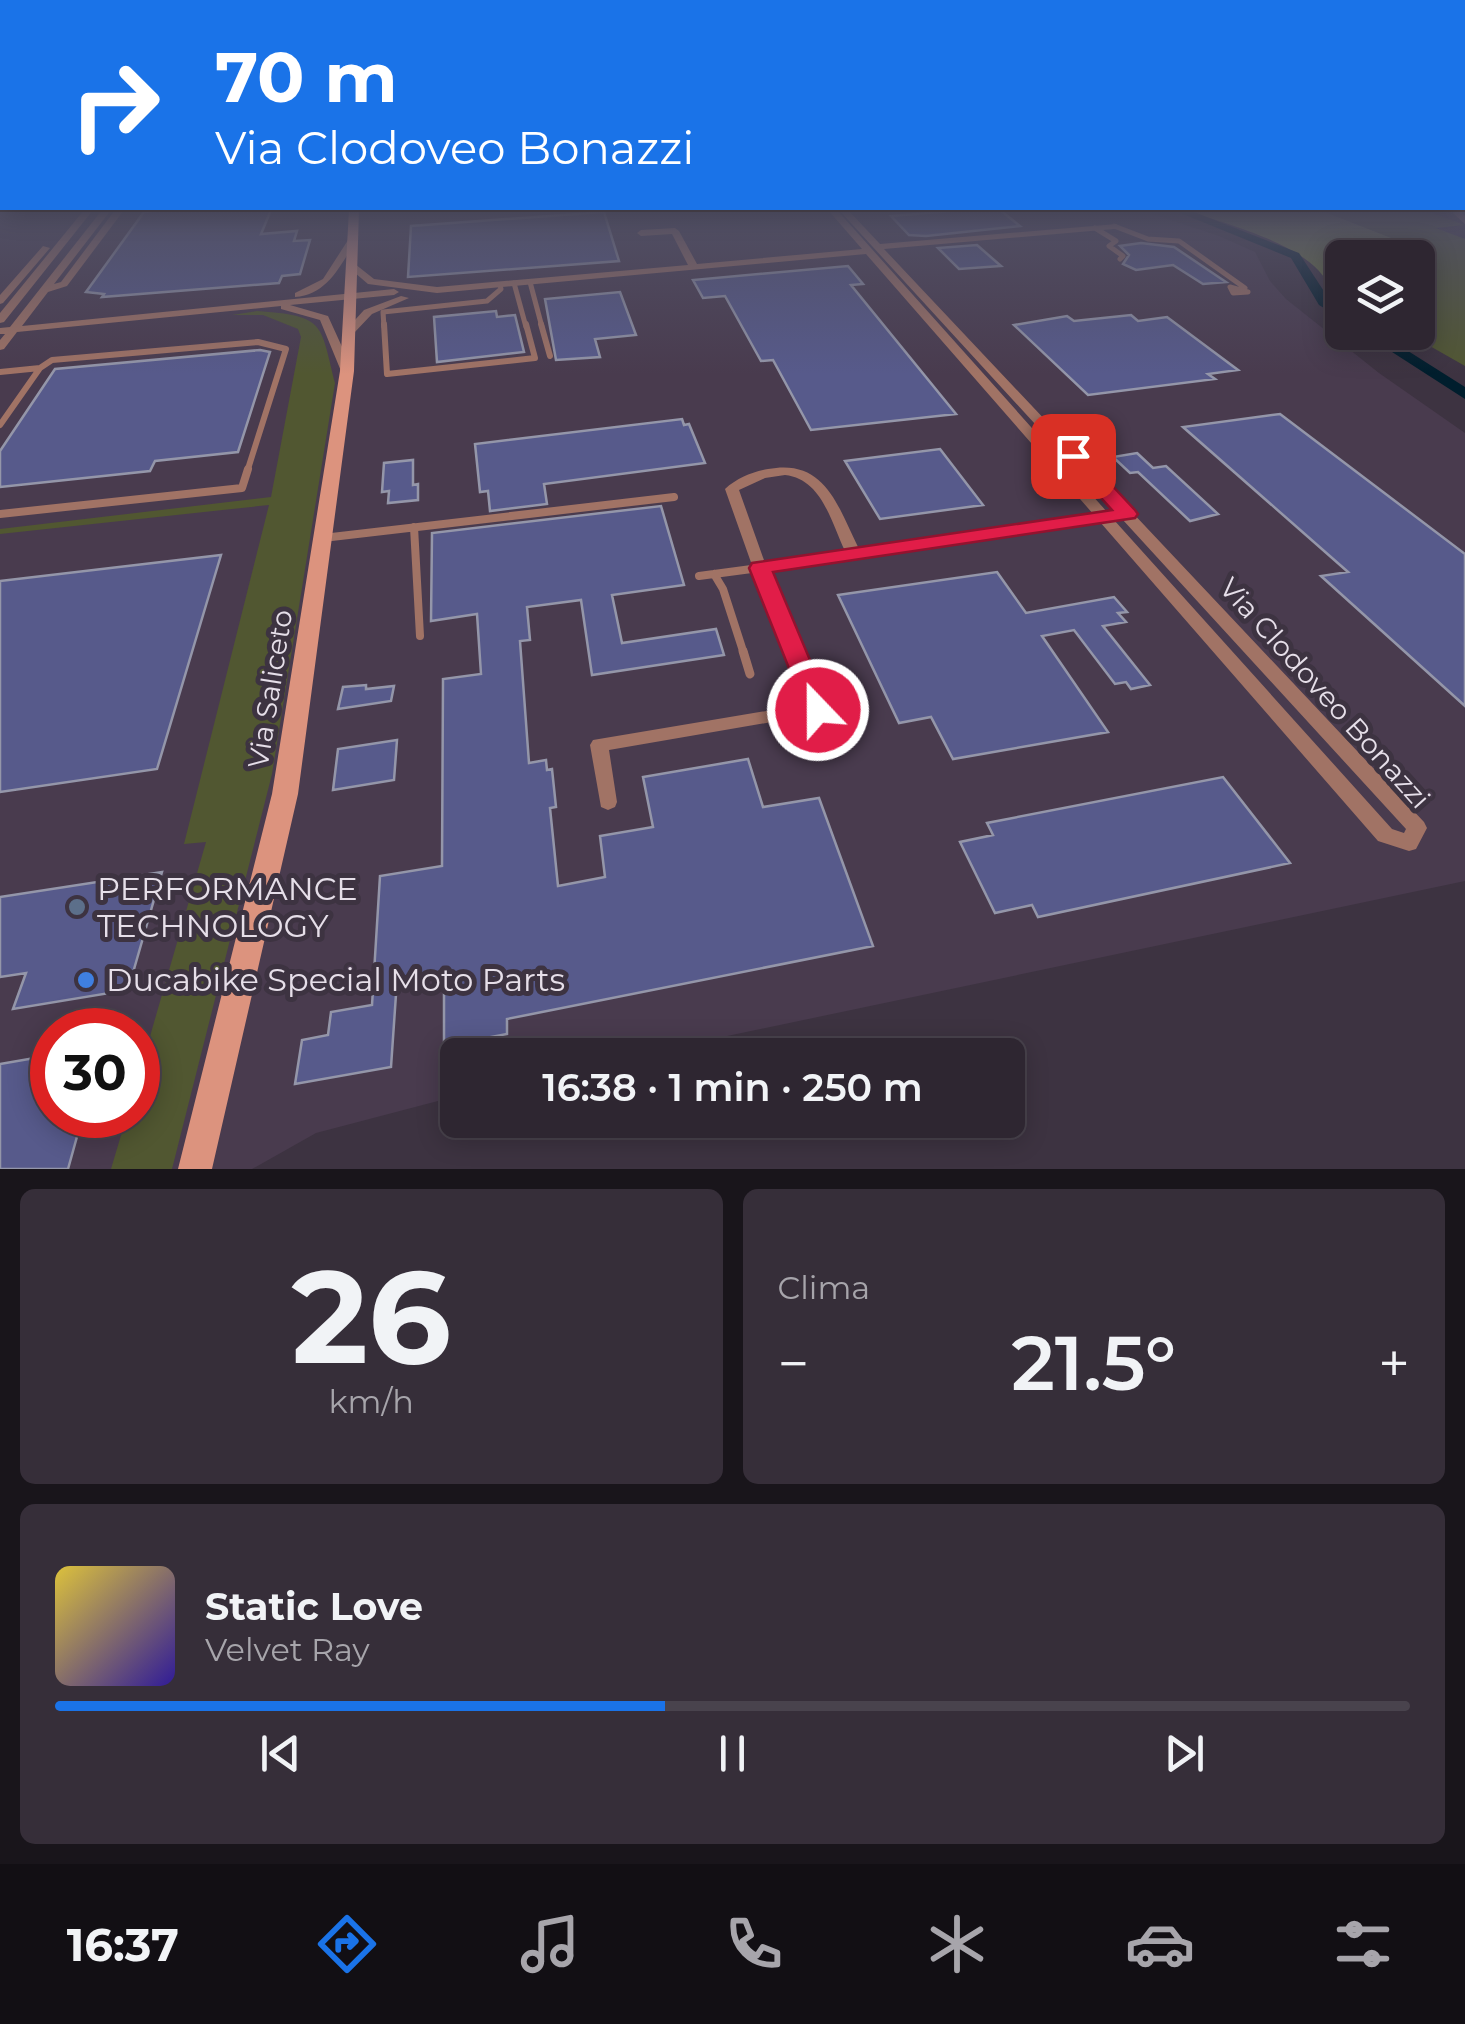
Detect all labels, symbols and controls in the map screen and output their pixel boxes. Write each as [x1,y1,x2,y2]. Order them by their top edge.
text: 70 m [215,34,398,120]
icon: right [50,40,180,170]
text: Via Clodoveo Bonazzi [215,120,694,175]
map controls [1325,240,1435,350]
button: layers [1325,240,1435,350]
pin [1031,414,1116,499]
icon: arrive [1046,429,1101,484]
street label: Via Clodoveo Bonazzi [1213,571,1437,815]
street label: Via Saliceto [241,607,299,771]
position arrow [766,658,870,762]
place label: PERFORMANCE TECHNOLOGY [97,869,358,945]
marker: PERFORMANCE TECHNOLOGY [66,896,88,918]
place label: Ducabike Special Moto Parts [106,960,565,999]
marker: Ducabike Special Moto Parts [75,969,97,991]
speed limit sign: 30 [30,1008,160,1138]
text: 16:38 · 1 min · 250 m [542,1064,923,1111]
text: 26 [291,1237,451,1396]
text: Clima [778,1268,870,1307]
text: 21.5° [1011,1317,1176,1409]
text: − [778,1330,809,1397]
text: + [1378,1330,1410,1397]
text: km/h [329,1382,414,1421]
text: Static Love [205,1583,423,1630]
text: Velvet Ray [205,1630,370,1669]
icon: previous [253,1726,308,1781]
icon: pause [705,1726,760,1781]
icon: next [1157,1726,1212,1781]
icon: directions [312,1909,382,1979]
icon: music [515,1909,585,1979]
icon: phone [719,1909,789,1979]
icon: climate [922,1909,992,1979]
icon: car [1125,1909,1195,1979]
icon: filters [1328,1909,1398,1979]
text: 16:37 [67,1917,179,1972]

